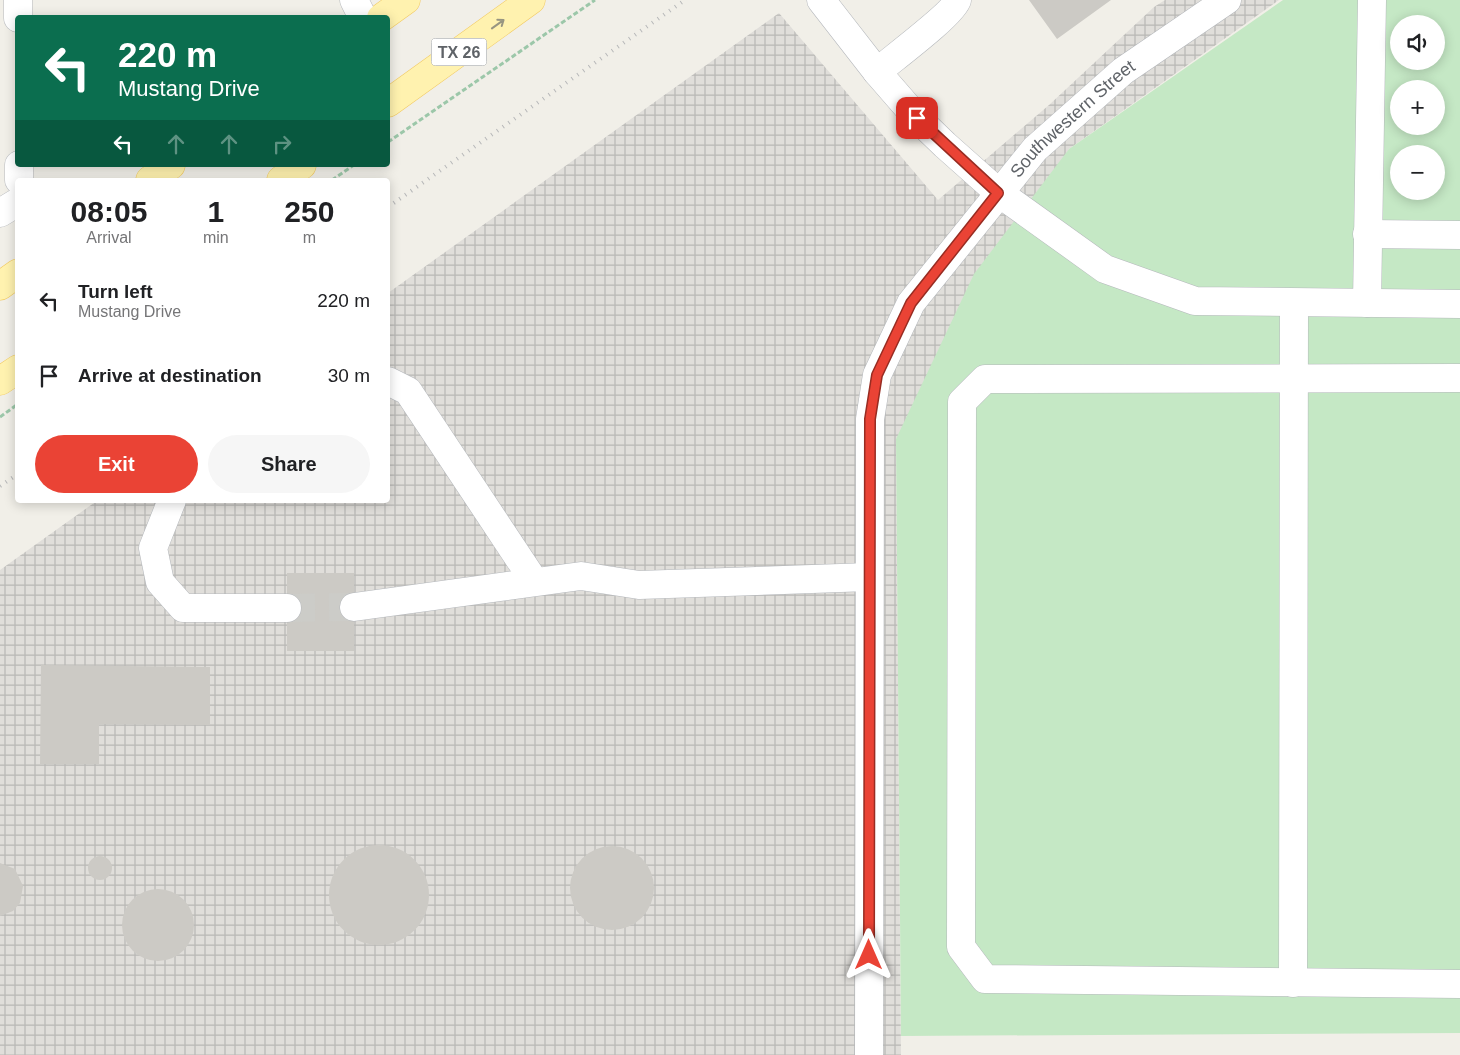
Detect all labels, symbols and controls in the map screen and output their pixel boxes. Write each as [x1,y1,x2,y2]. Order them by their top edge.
map controls [1390,15,1445,200]
button: sound [1390,15,1445,70]
one-way arrow [491,19,505,29]
icon: left [35,35,100,100]
text: 220 m [118,35,217,74]
road number: TX 26 [432,38,486,66]
street label: Southwestern Street [1006,56,1139,181]
text: Mustang Drive [118,76,260,101]
button: + [1390,80,1445,135]
pin [896,97,938,139]
icon: arrive [903,104,931,132]
icon: left [109,130,137,158]
icon: ahead [162,130,190,158]
icon: ahead [215,130,243,158]
icon: right [268,130,296,158]
button: − [1390,145,1445,200]
text: 08:05 [71,195,147,228]
text: 1 [207,195,224,228]
text: 250 [284,195,334,228]
text: Arrival [86,229,132,246]
text: min [203,229,229,246]
text: m [303,229,316,246]
text: Turn left [78,281,153,302]
icon: left [35,287,63,315]
text: 220 m [317,290,370,311]
text: Mustang Drive [78,303,181,320]
icon: arrive [35,362,63,390]
text: Arrive at destination [78,365,262,386]
text: 30 m [328,365,370,386]
button: Exit [35,435,198,493]
button: Share [208,435,370,493]
position arrow [842,928,894,980]

